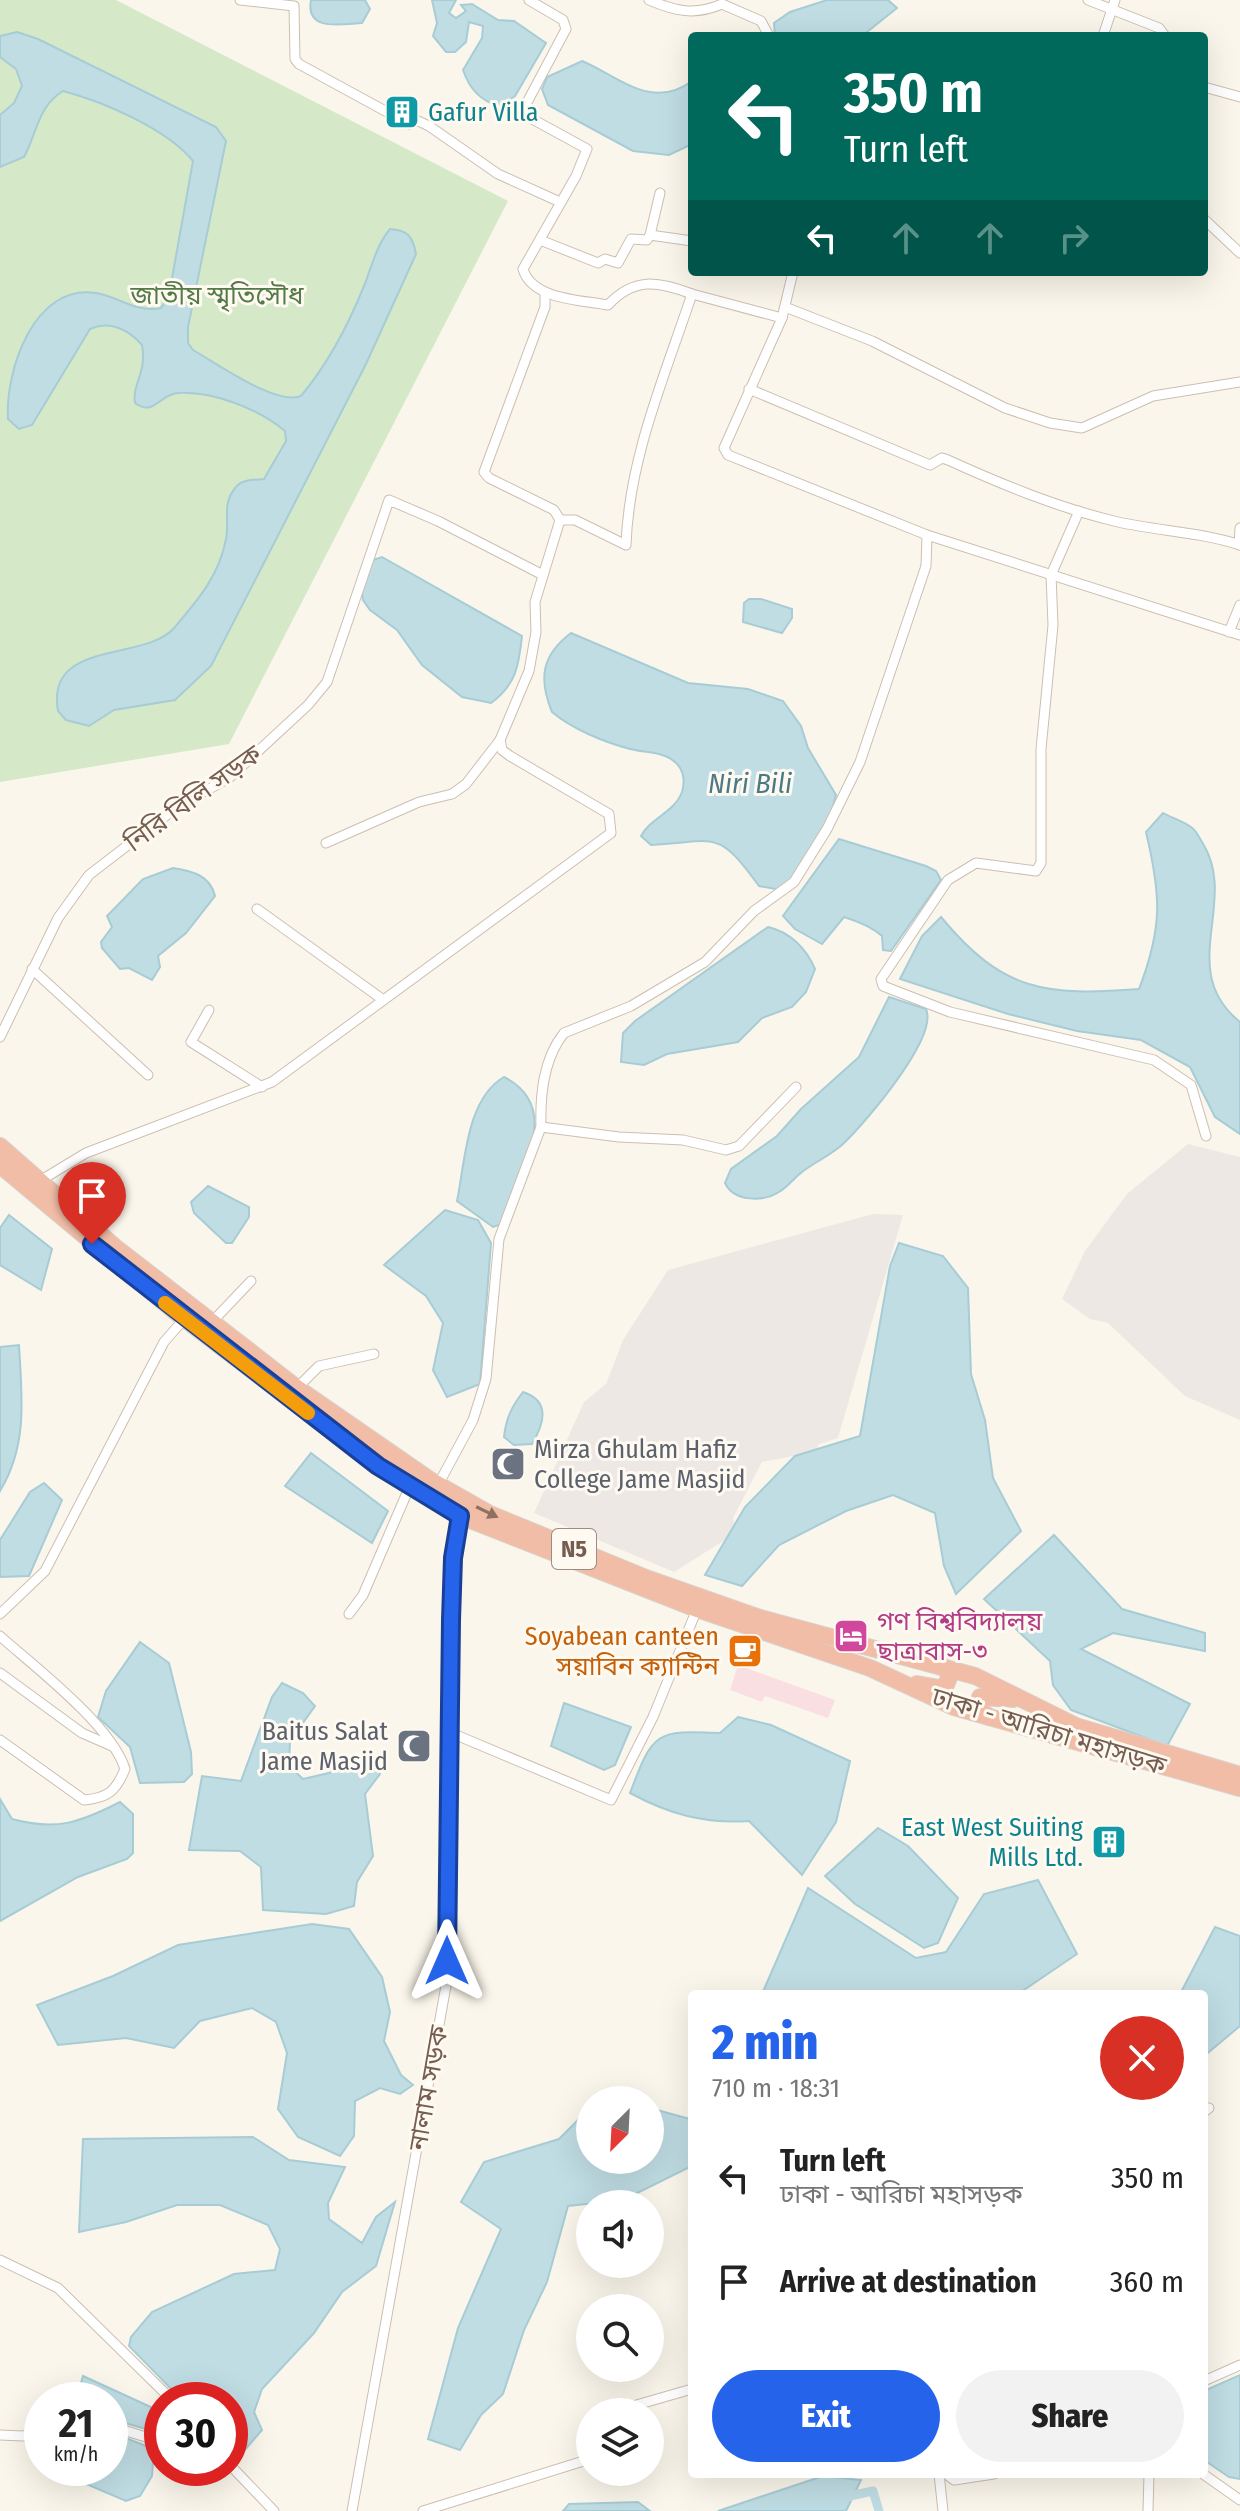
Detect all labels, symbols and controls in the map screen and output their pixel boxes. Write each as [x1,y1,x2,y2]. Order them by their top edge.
text: 350 m [844,60,983,127]
icon: left [712,64,816,168]
building icon: Gafur Villa [383,93,421,131]
place label: Gafur Villa [428,97,539,128]
text: Turn left [844,128,968,172]
icon: left [800,216,844,260]
icon: ahead [884,216,928,260]
icon: ahead [968,216,1012,260]
icon: right [1052,216,1096,260]
park label: জাতীয় স্মৃতিসৌধ [130,280,304,312]
street label: নিরি বিলি সড়ক [118,738,268,859]
water label: Niri Bili [708,767,792,800]
pin [58,1162,126,1244]
icon: arrive [70,1174,114,1218]
place label: Mirza Ghulam Hafiz College Jame Masjid [534,1434,746,1495]
mosque icon: Mirza Ghulam Hafiz College Jame Masjid [489,1445,527,1483]
one-way arrow [475,1505,498,1519]
road number: N5 [552,1529,596,1569]
place label: গণ বিশ্ববিদ্যালয় ছাত্রাবাস-৩ [876,1606,1043,1667]
hotel icon: গণ বিশ্ববিদ্যালয় ছাত্রাবাস-৩ [832,1617,870,1655]
place label: Soyabean canteen সয়াবিন ক্যান্টিন [525,1621,719,1682]
cafe icon: Soyabean canteen সয়াবিন ক্যান্টিন [726,1632,764,1670]
street label: ঢাকা - আরিচা মহাসড়ক [927,1681,1170,1782]
place label: Baitus Salat Jame Masjid [260,1716,388,1777]
mosque icon: Baitus Salat Jame Masjid [395,1727,433,1765]
place label: East West Suiting Mills Ltd. [901,1812,1084,1873]
building icon: East West Suiting Mills Ltd. [1090,1823,1128,1861]
position arrow [405,1919,489,2003]
text: 2 min [712,2014,818,2072]
button: close [1100,2016,1184,2100]
street label: নালাম সড়ক [402,2022,455,2154]
text: 710 m · 18:31 [712,2073,840,2104]
north arrow [576,2086,664,2174]
map controls [576,2086,664,2486]
text: Turn left [780,2143,886,2179]
icon: left [712,2156,756,2200]
text: 350 m [1111,2160,1184,2196]
text: ঢাকা - আরিচা মহাসড়ক [780,2179,1023,2210]
button: sound [576,2190,664,2278]
icon: arrive [712,2260,756,2304]
text: Arrive at destination [780,2264,1037,2300]
text: 360 m [1110,2264,1184,2300]
button: search [576,2294,664,2382]
button: Exit [712,2370,940,2462]
button: Share [956,2370,1184,2462]
speed limit sign: 30 [144,2382,248,2486]
button: layers [576,2398,664,2486]
text: 21 [59,2400,93,2448]
text: km/h [54,2442,98,2466]

